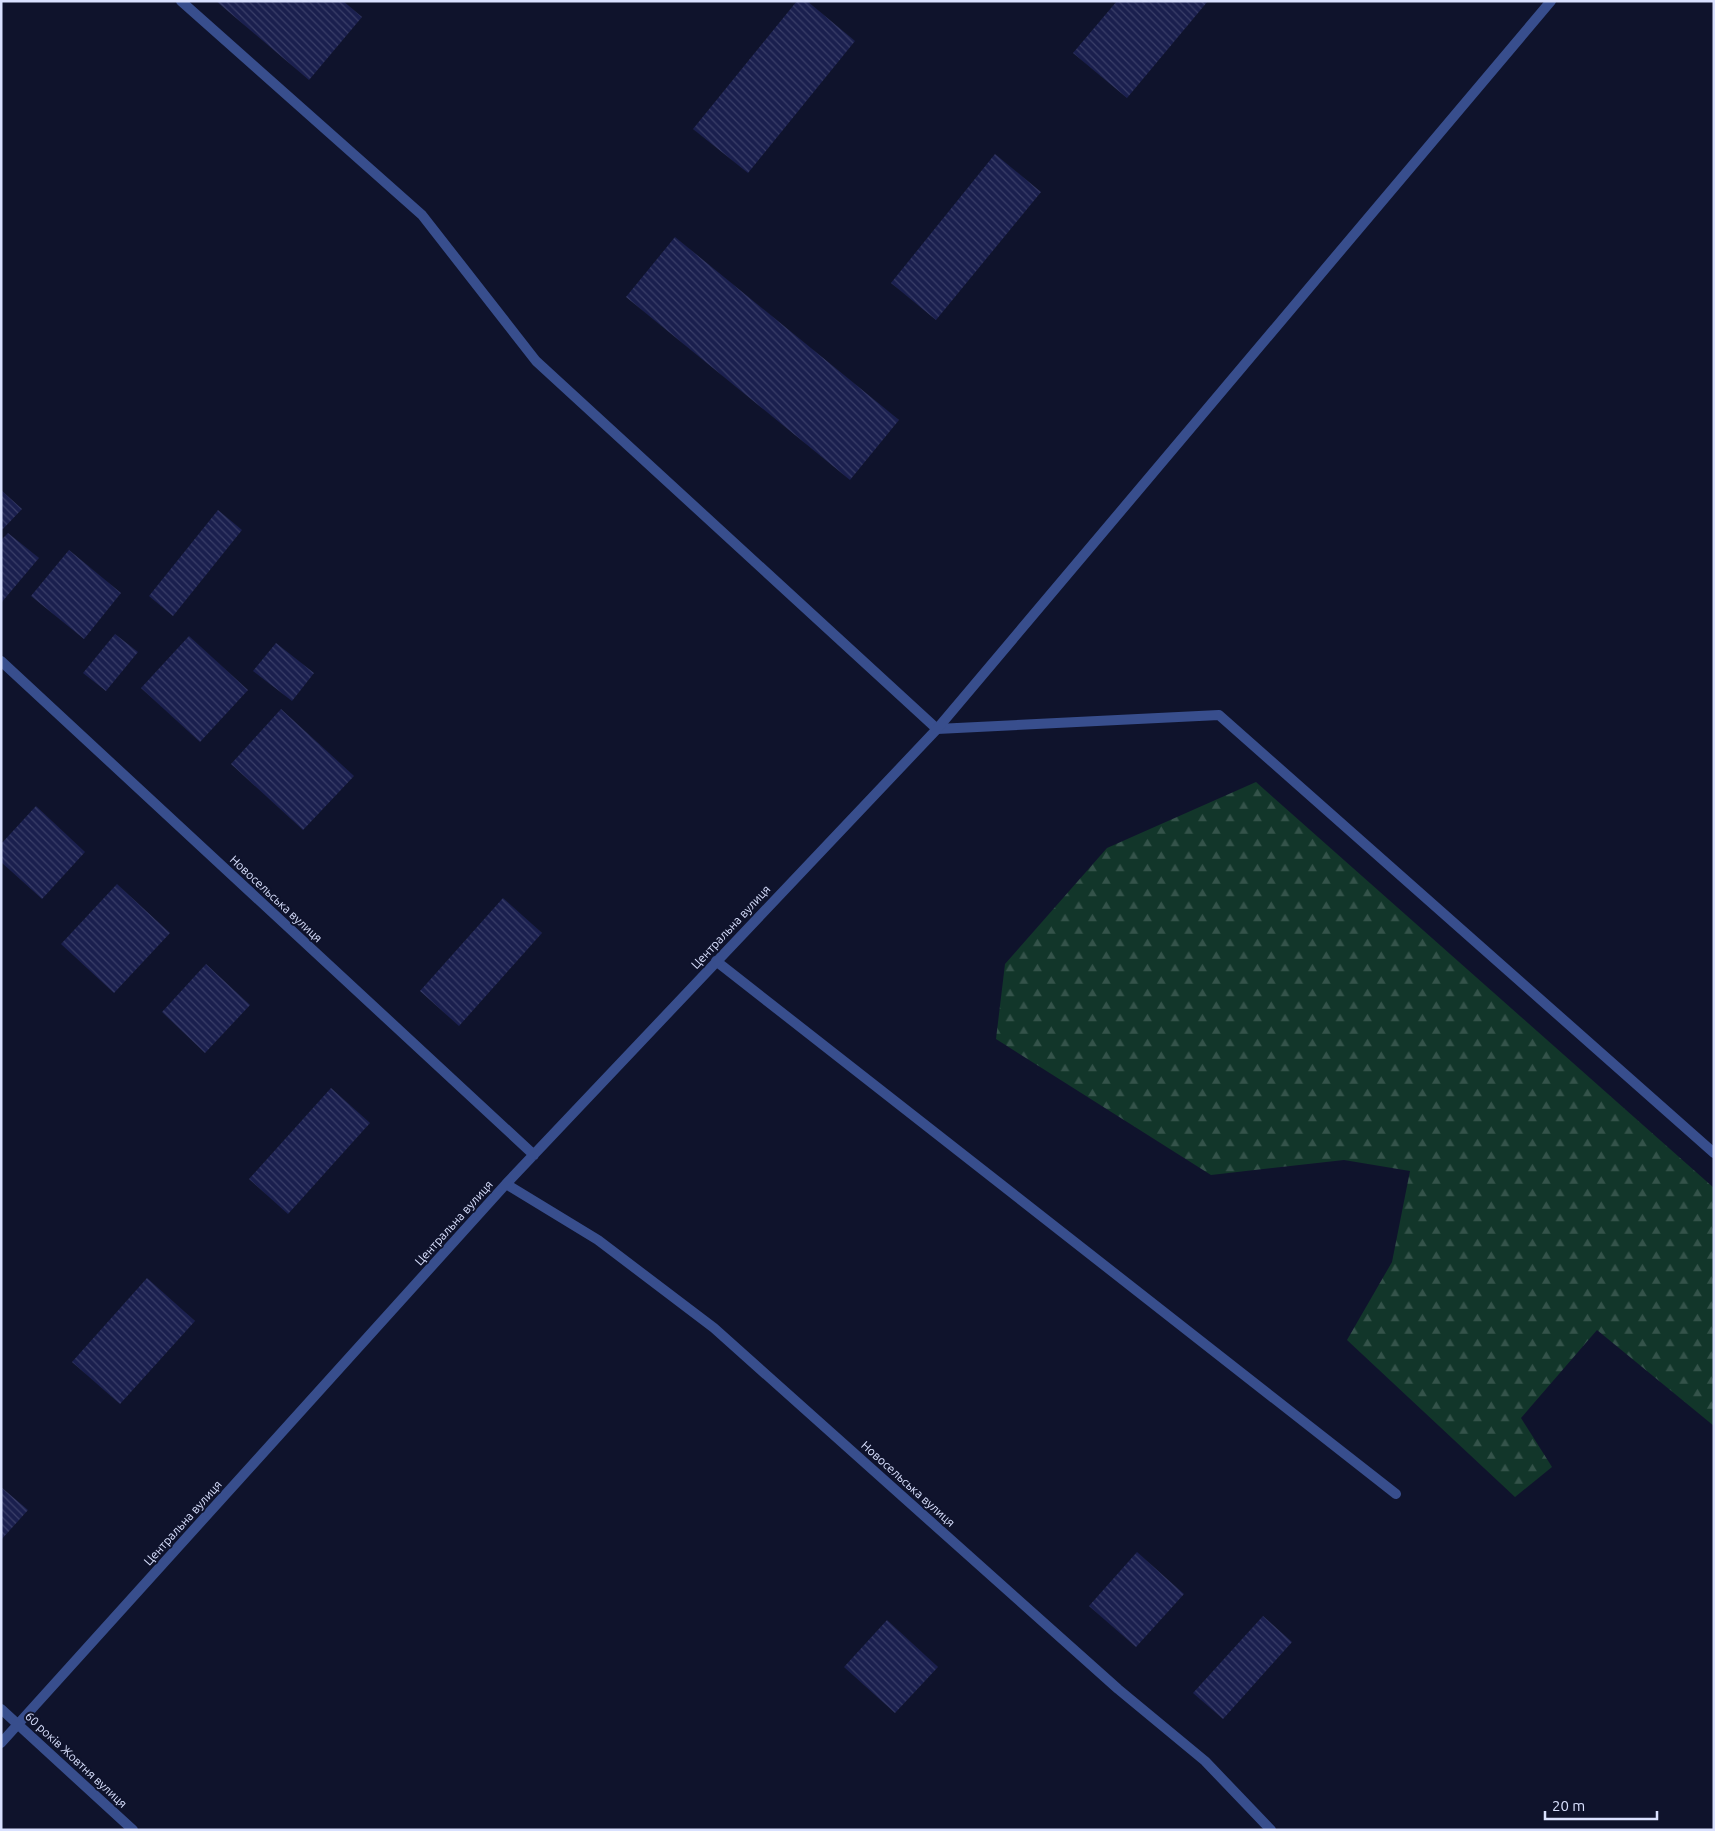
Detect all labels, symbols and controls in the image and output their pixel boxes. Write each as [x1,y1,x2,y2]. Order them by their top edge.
street label: Новосельська вулиця [228,853,325,945]
street label: Центральна вулиця [689,882,773,971]
street label: Центральна вулиця [412,1178,495,1268]
street label: Новосельська вулиця [859,1438,958,1529]
street label: Центральна вулиця [141,1478,224,1568]
street label: 60 років Жовтня вулиця [23,1709,130,1810]
scale bar [1545,1788,1658,1820]
text: 20 m [1552,1797,1585,1814]

